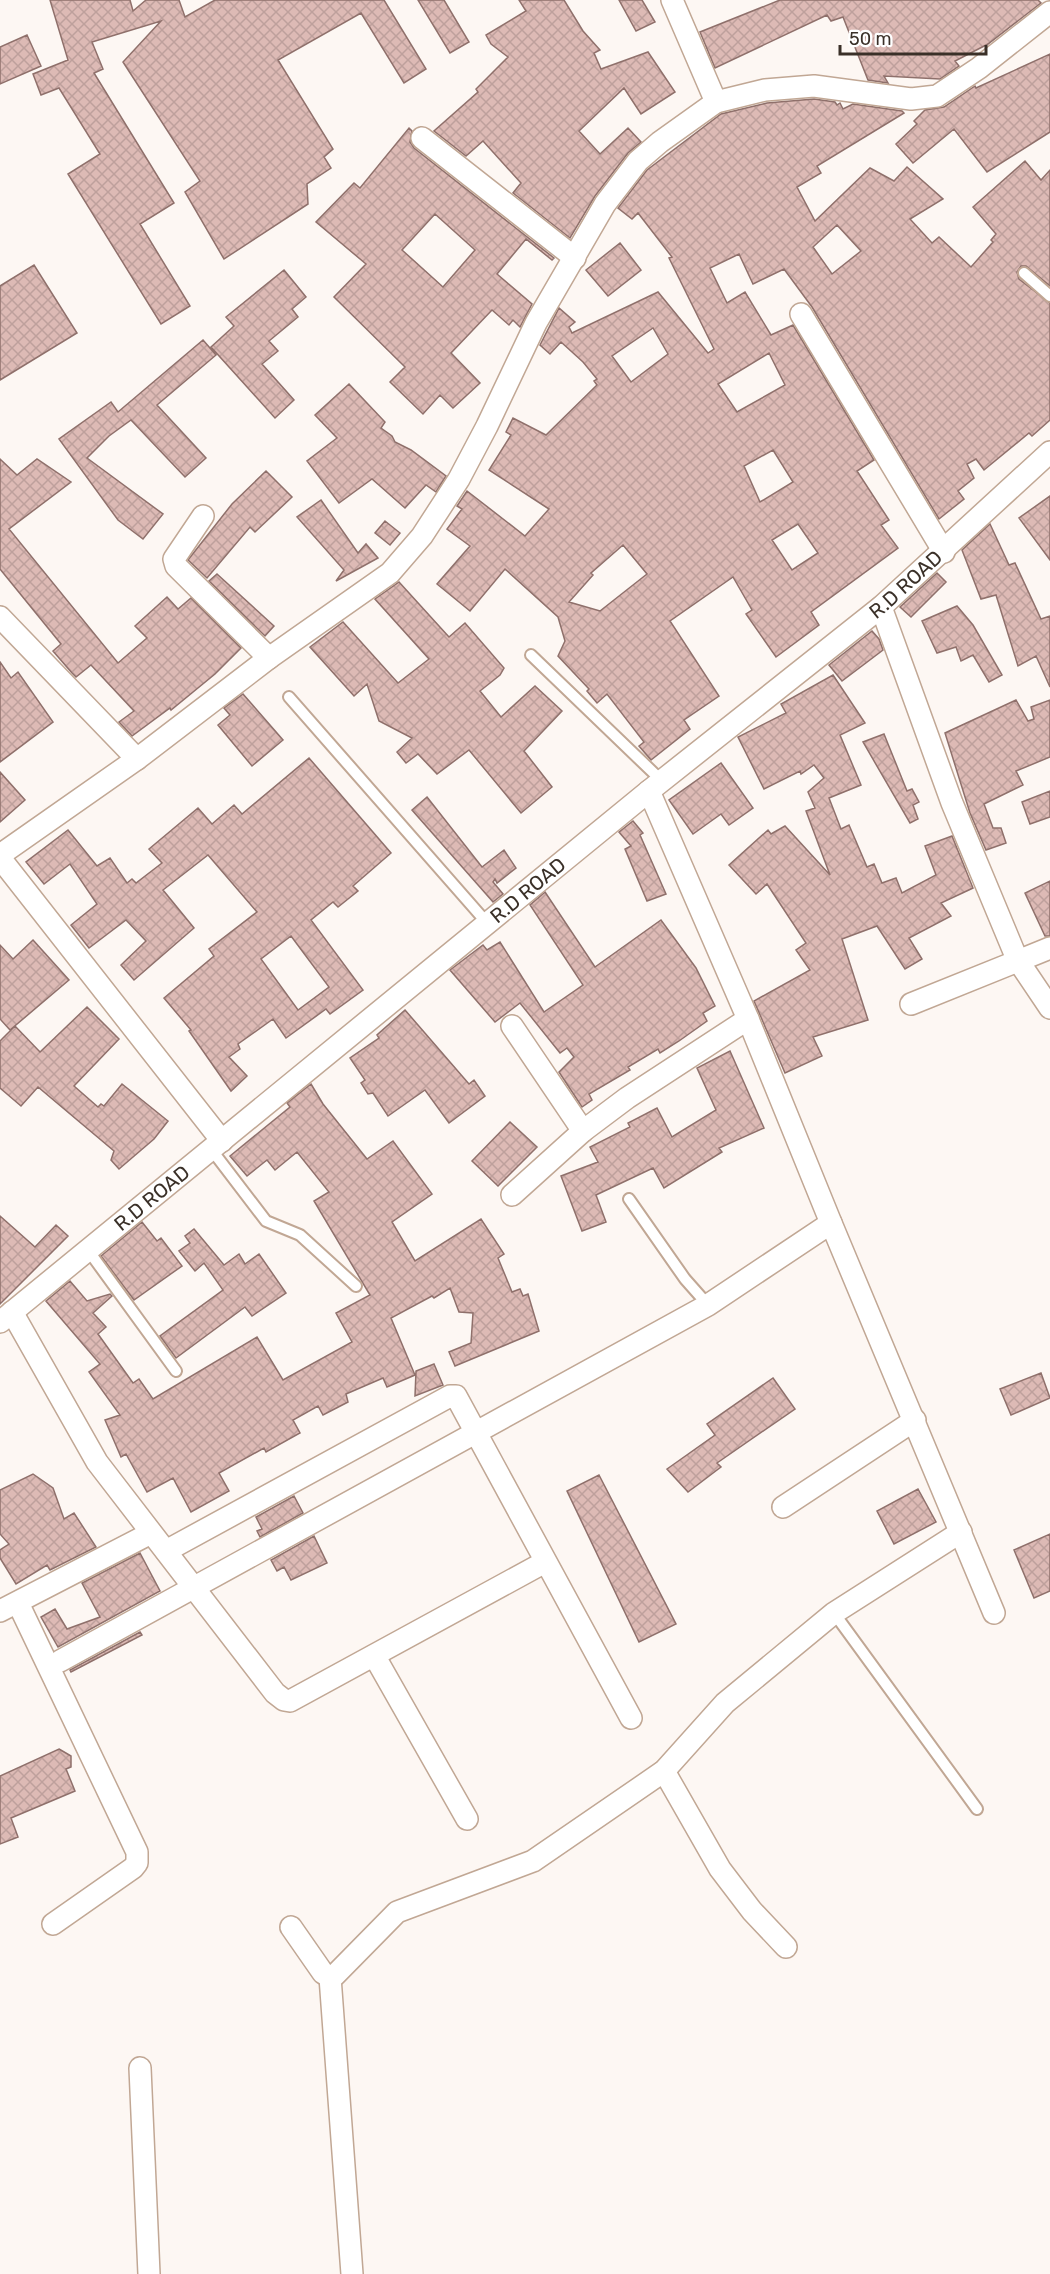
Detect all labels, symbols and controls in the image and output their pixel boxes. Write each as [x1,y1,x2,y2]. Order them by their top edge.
scale bar [840,18,986,56]
text: 50 m [849,28,892,50]
street label: R.D ROAD [864,545,947,624]
street label: R.D ROAD [485,852,570,928]
street label: R.D ROAD [109,1160,194,1236]

